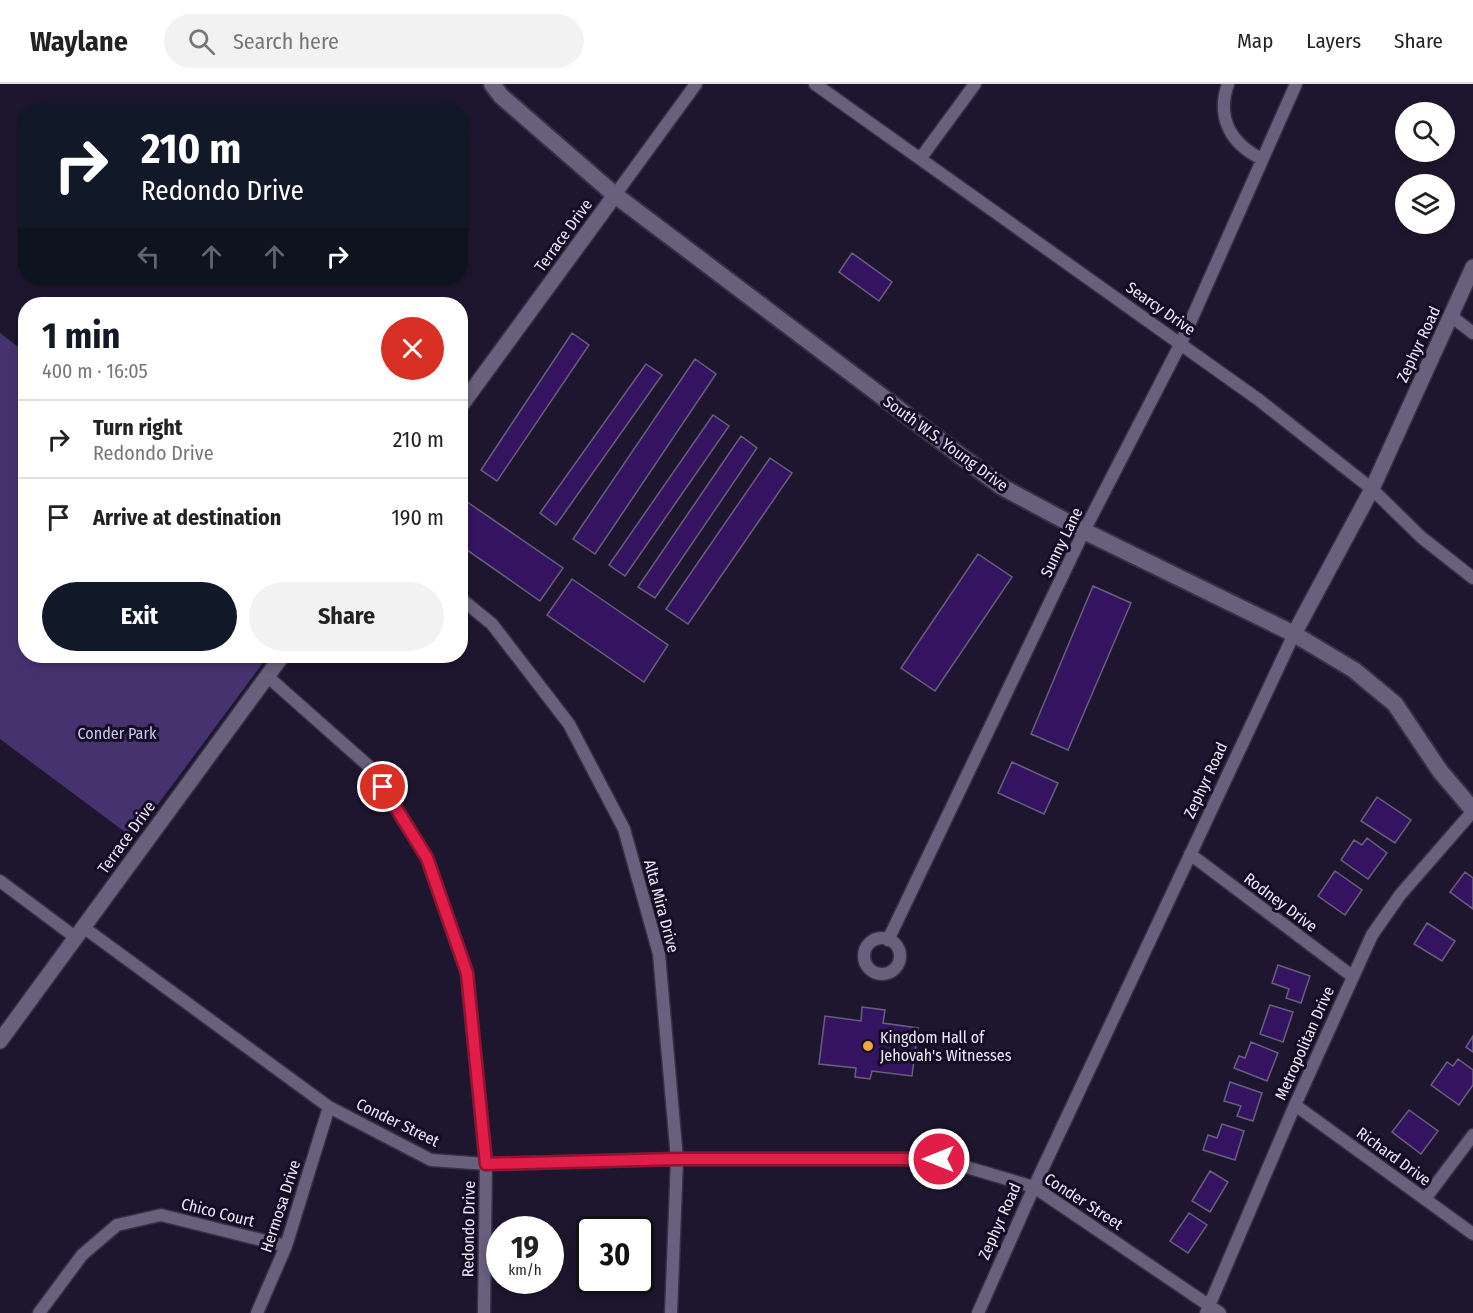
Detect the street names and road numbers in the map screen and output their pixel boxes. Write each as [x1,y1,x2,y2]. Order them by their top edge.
street label: Terrace Drive [531,195,596,275]
street label: Searcy Drive [1122,278,1199,339]
street label: Zephyr Road [1393,303,1444,385]
street label: South W.S. Young Drive [880,392,1012,495]
street label: Sunny Lane [1036,504,1086,580]
street label: Zephyr Road [1180,739,1231,821]
street label: Terrace Drive [94,797,159,877]
street label: Alta Mira Drive [640,858,683,955]
street label: Rodney Drive [1240,869,1321,936]
street label: Metropolitan Drive [1271,983,1338,1103]
street label: Conder Street [353,1094,443,1151]
street label: Richard Drive [1353,1123,1435,1190]
street label: Hermosa Drive [257,1157,304,1255]
street label: Conder Street [1041,1169,1127,1234]
street label: Zephyr Road [974,1180,1025,1262]
street label: Redondo Drive [458,1181,479,1277]
street label: Chico Court [179,1194,257,1231]

